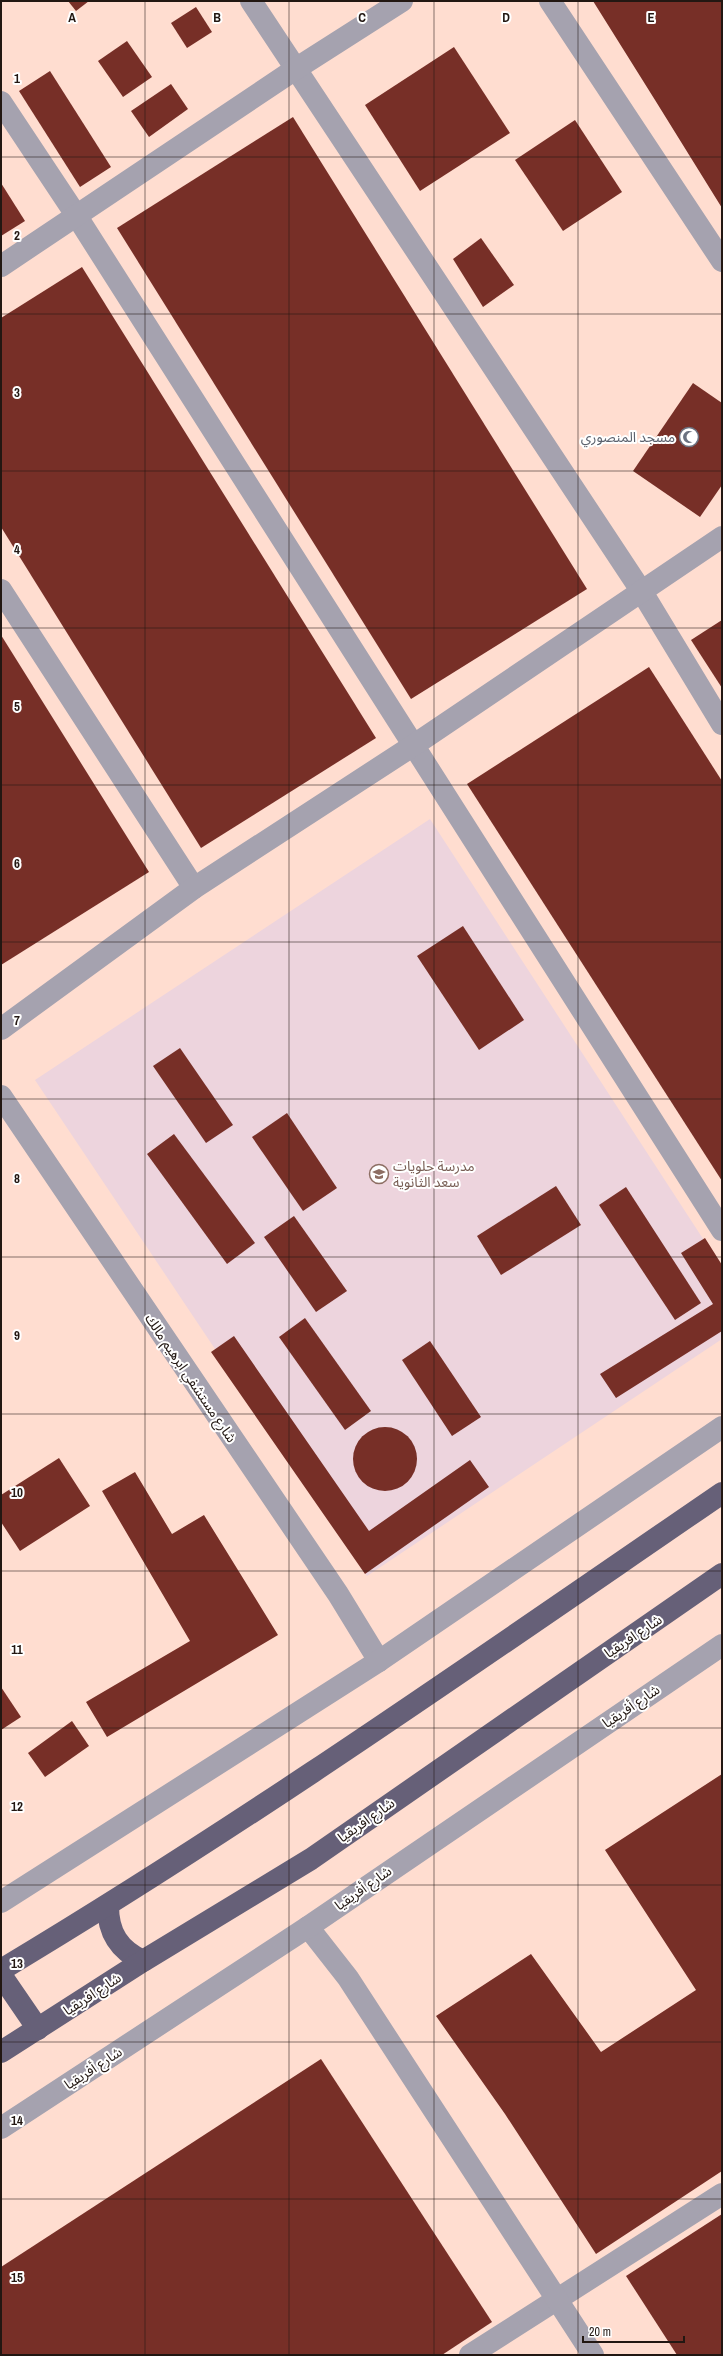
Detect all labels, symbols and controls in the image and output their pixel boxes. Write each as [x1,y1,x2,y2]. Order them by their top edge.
text: A [68,9,76,26]
text: B [213,9,221,26]
text: C [358,9,366,26]
text: D [502,9,510,26]
text: E [647,9,655,26]
text: 1 [14,70,20,87]
text: 2 [14,227,20,244]
text: 3 [14,384,20,401]
mosque icon: مسجد المنصوري [678,426,700,448]
place label: مسجد المنصوري [581,428,675,448]
text: 4 [14,541,20,558]
text: 5 [14,698,20,715]
text: 6 [14,855,20,872]
text: 7 [14,1012,20,1029]
place label: مدرسة حلويات سعد الثانوية [393,1157,475,1191]
school or university icon: مدرسة حلويات سعد الثانوية [368,1163,390,1185]
text: 8 [14,1170,20,1187]
street label: شارع مستشفي ابرهيم مالك [139,1310,241,1447]
text: 9 [14,1327,20,1344]
text: 10 [11,1484,23,1501]
street label: شارع افريقيا [601,1610,666,1663]
text: 11 [11,1641,23,1658]
street label: شارع أفريقيا [599,1680,664,1733]
street label: شارع افريقيا [334,1794,399,1848]
text: 12 [11,1798,23,1815]
street label: شارع أفريقيا [331,1862,396,1916]
text: 13 [11,1955,23,1972]
street label: شارع افريقيا [60,1969,126,2021]
street label: شارع أفريقيا [61,2043,127,2095]
text: 14 [11,2112,23,2129]
text: 15 [11,2269,23,2286]
scale bar [583,2318,684,2344]
text: 20 m [589,2324,611,2340]

